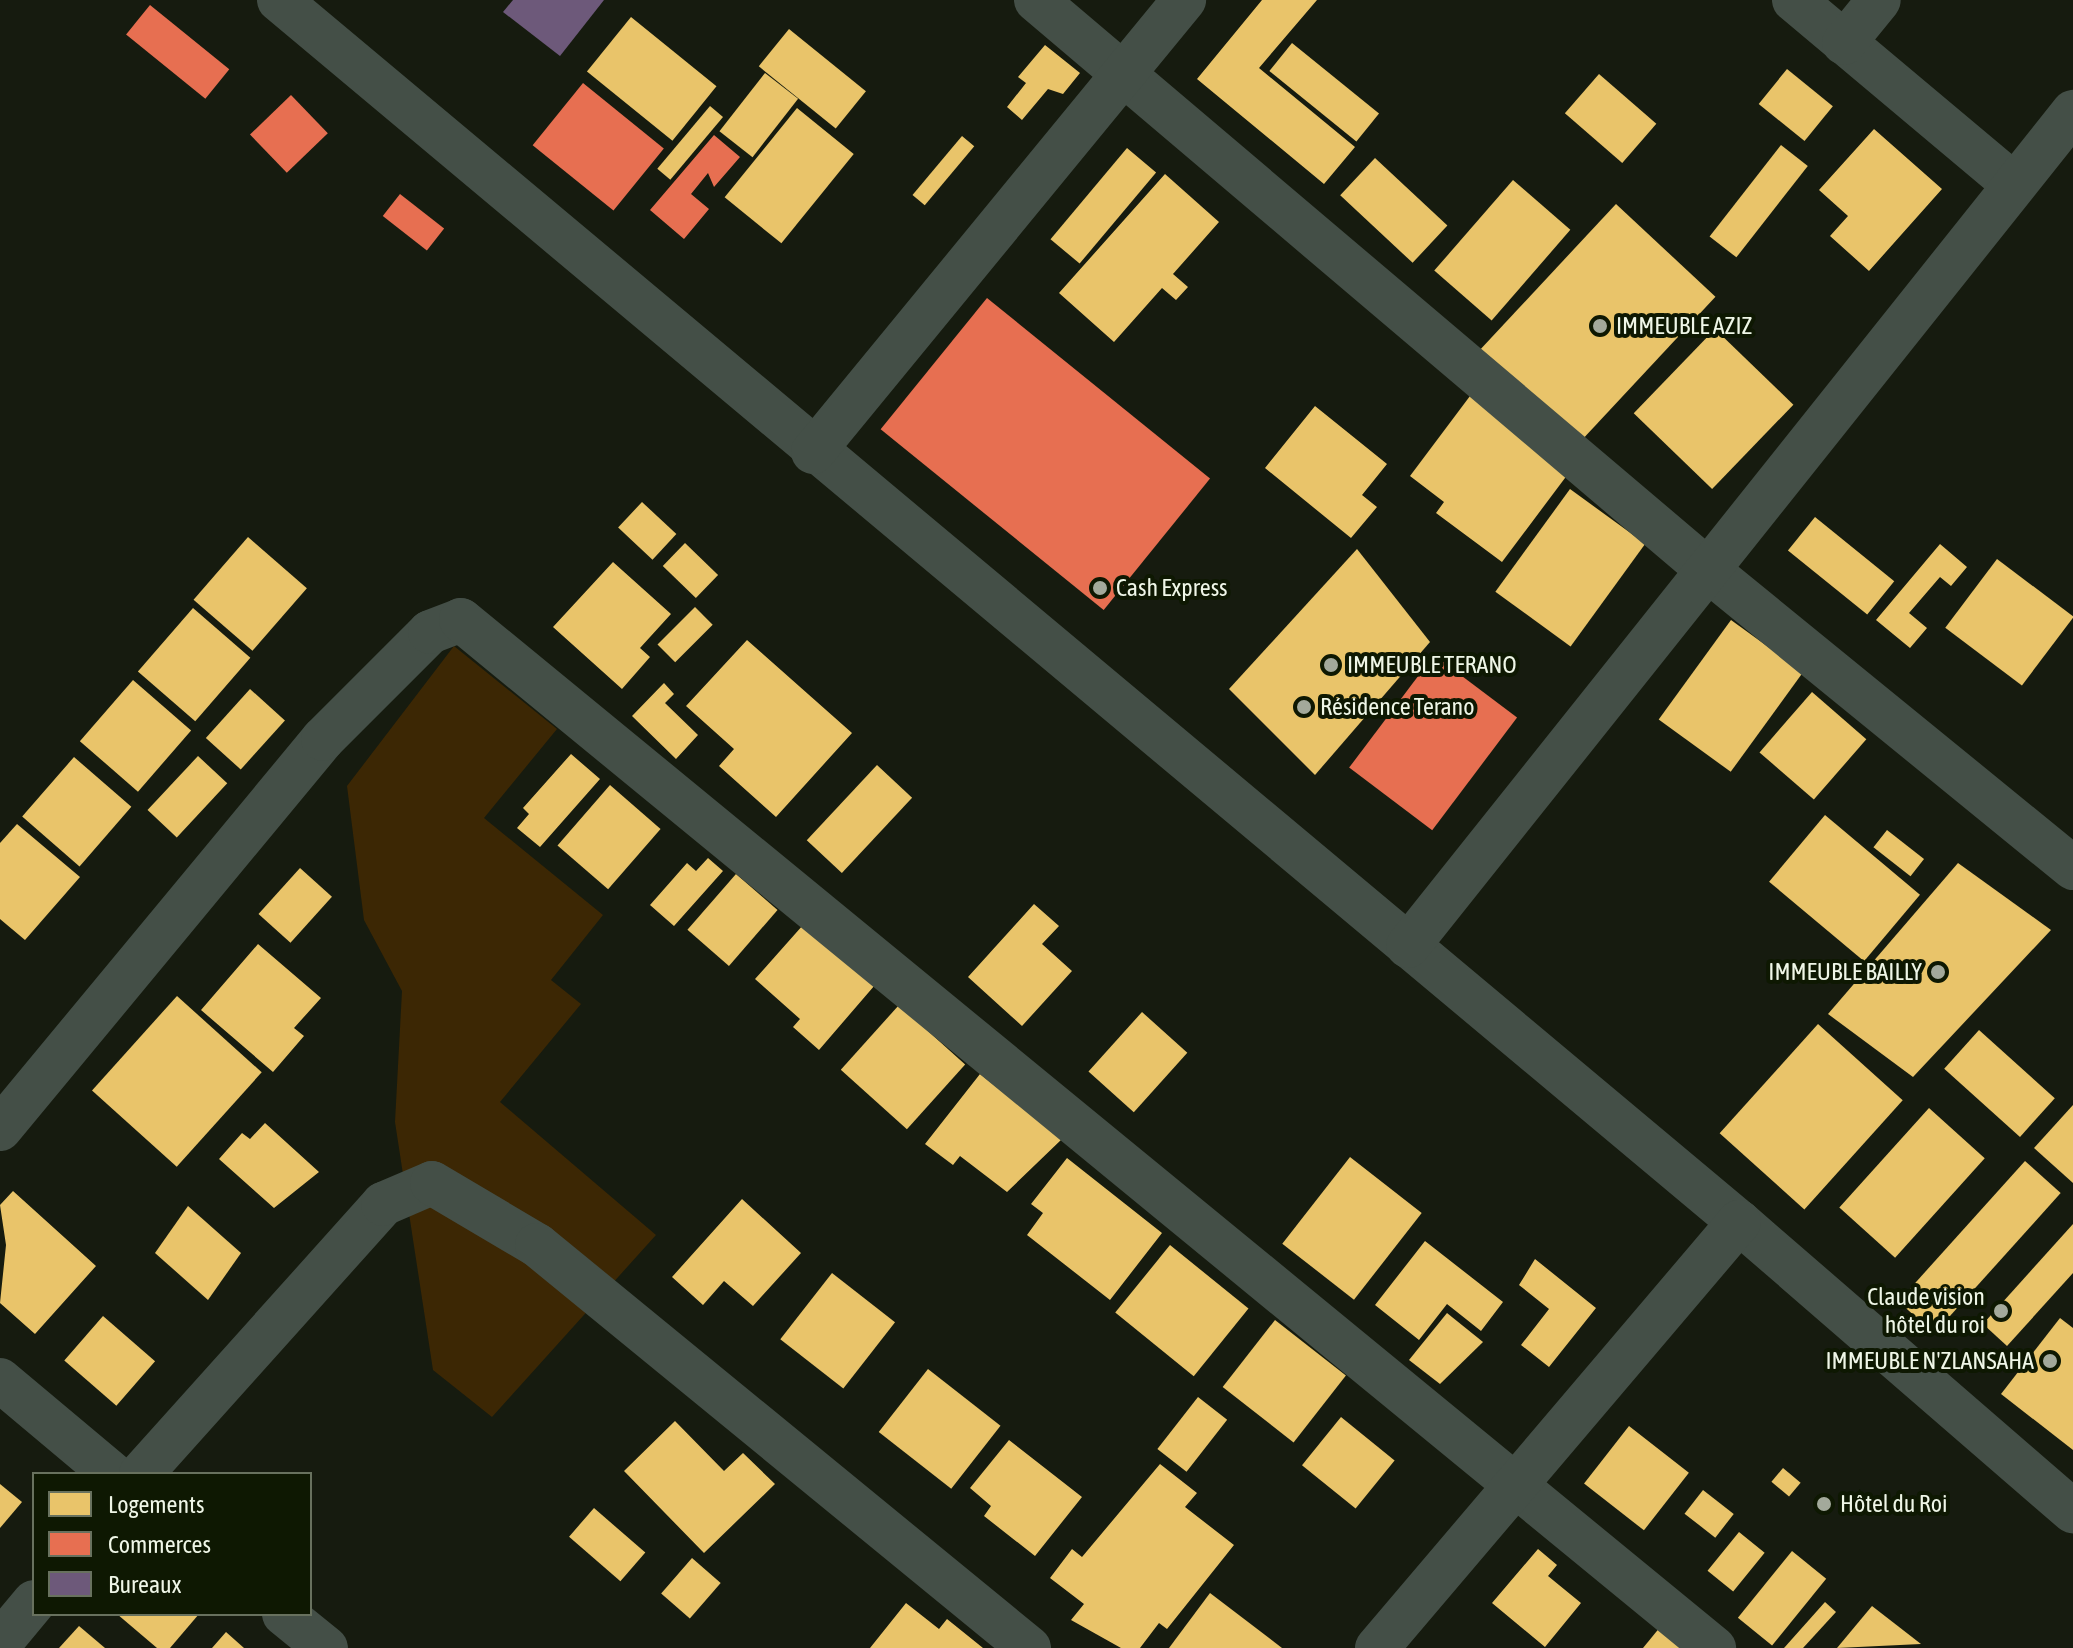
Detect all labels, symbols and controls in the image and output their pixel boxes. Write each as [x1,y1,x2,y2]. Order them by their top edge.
place label: IMMEUBLE AZIZ [1616,312,1752,340]
marker: IMMEUBLE AZIZ [1591,317,1609,335]
place label: Cash Express [1116,574,1228,602]
marker: Cash Express [1091,579,1109,597]
place label: IMMEUBLE TERANO [1347,651,1517,679]
marker: IMMEUBLE TERANO [1322,656,1340,674]
place label: Résidence Terano [1320,693,1475,721]
marker: Résidence Terano [1295,698,1313,716]
place label: IMMEUBLE BAILLY [1768,958,1922,986]
marker: IMMEUBLE BAILLY [1929,963,1947,981]
place label: Claude vision hôtel du roi [1867,1283,1985,1339]
marker: Claude vision hôtel du roi [1992,1302,2010,1320]
place label: IMMEUBLE N'ZLANSAHA [1826,1347,2034,1375]
marker: IMMEUBLE N'ZLANSAHA [2041,1352,2059,1370]
legend [32,1472,312,1616]
place label: Hôtel du Roi [1840,1490,1947,1518]
text: Logements [108,1491,205,1518]
marker: Hôtel du Roi [1815,1495,1833,1513]
text: Commerces [108,1531,211,1558]
text: Bureaux [108,1571,181,1598]

